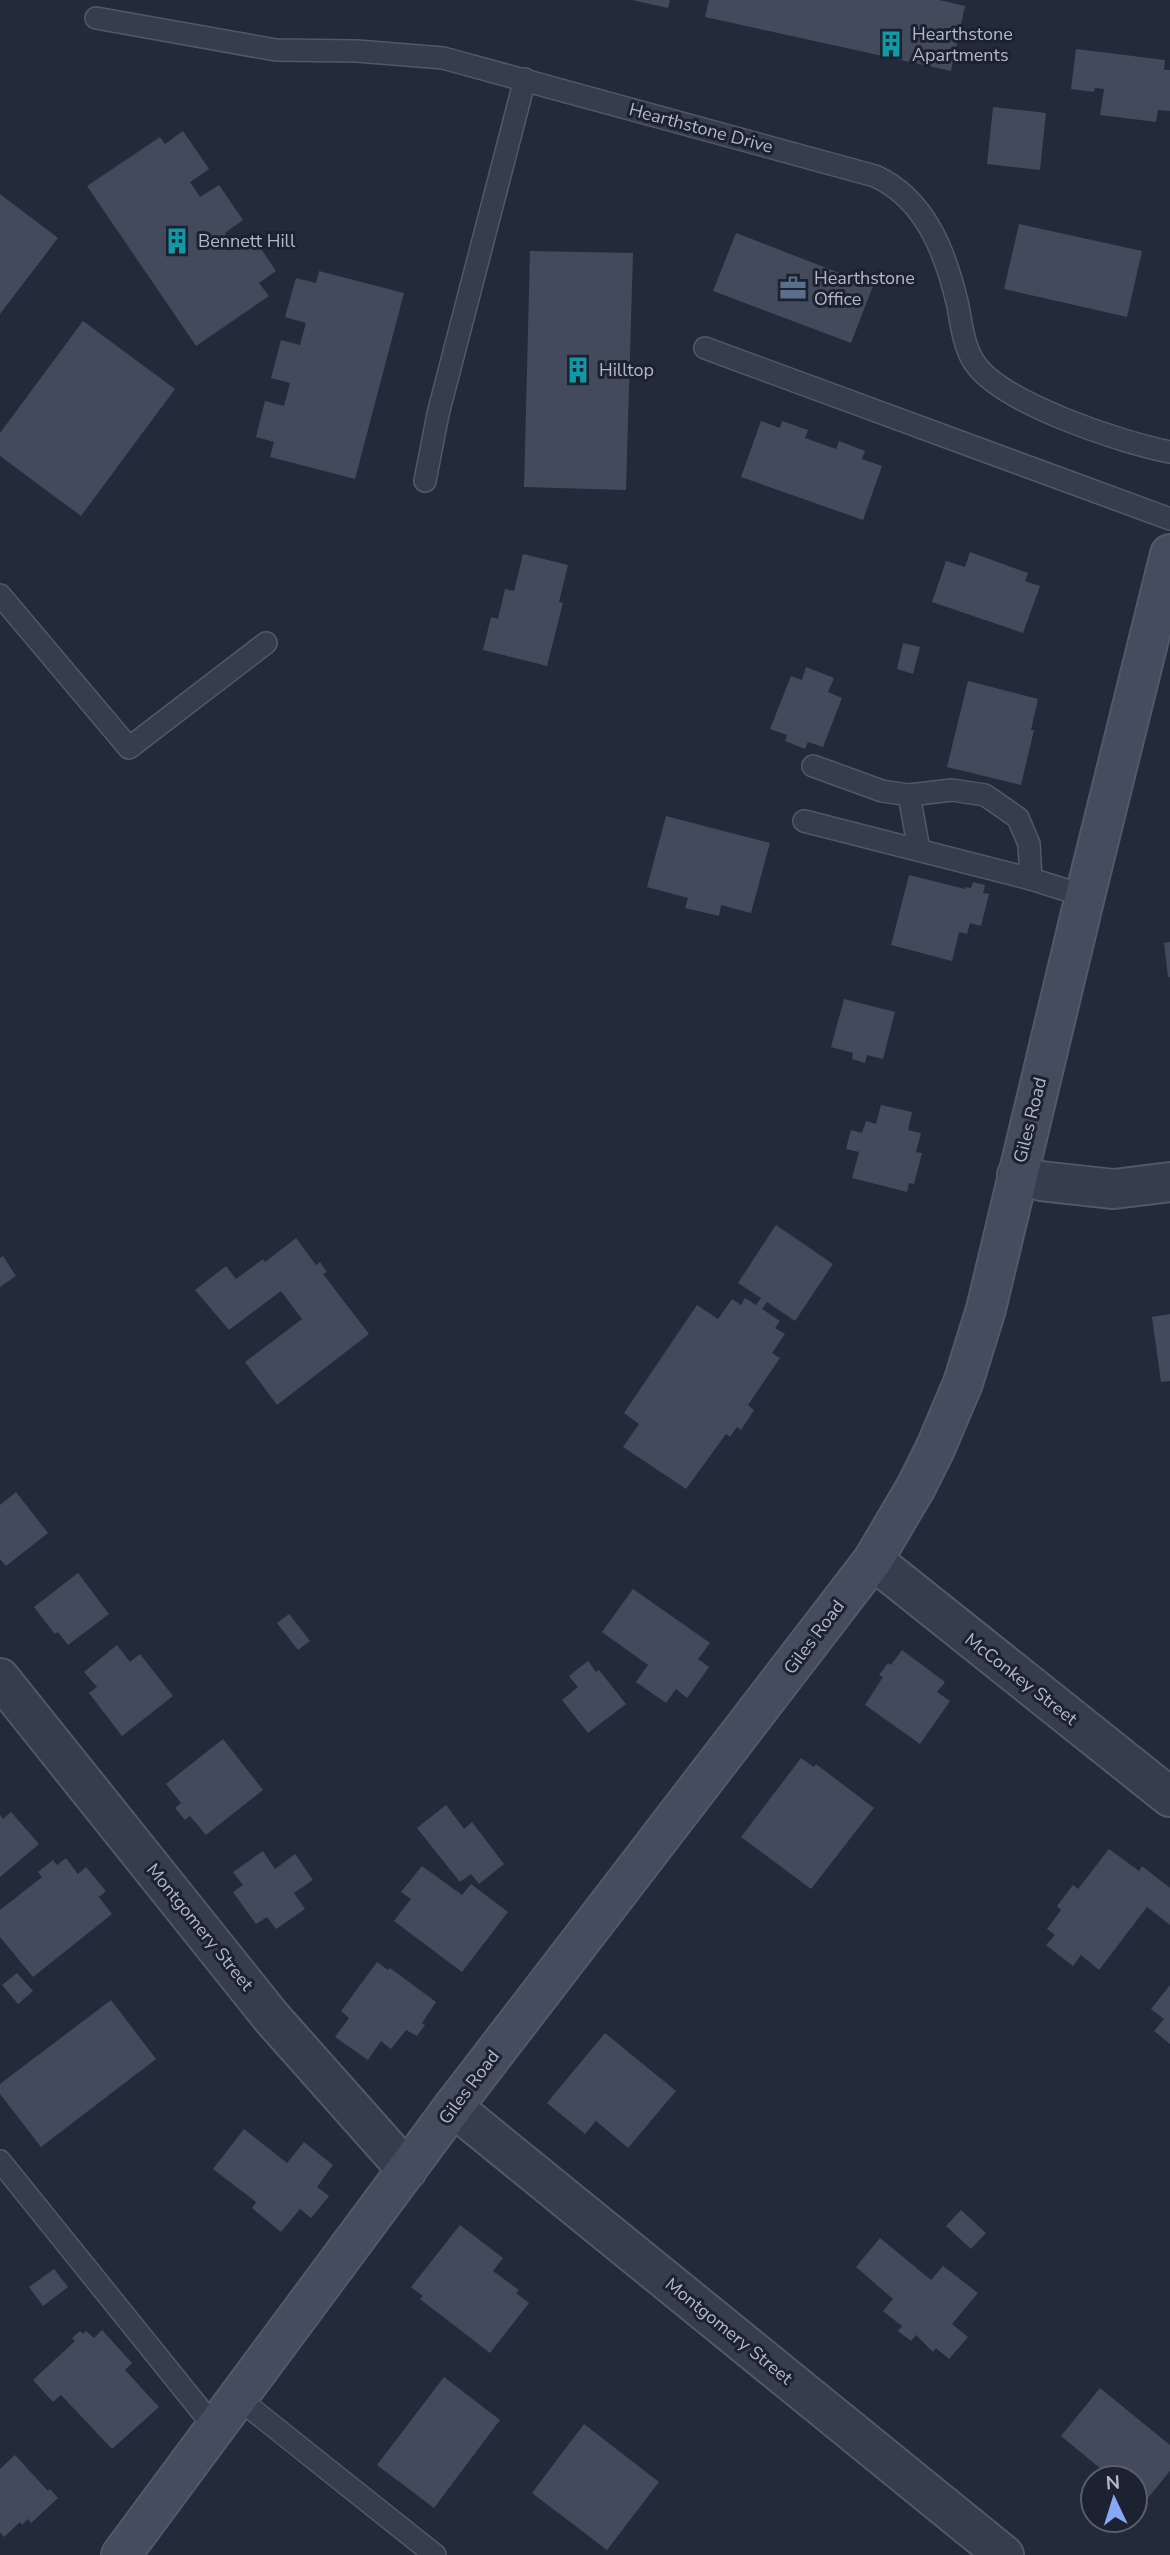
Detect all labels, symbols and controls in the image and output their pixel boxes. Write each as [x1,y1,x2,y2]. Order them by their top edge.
place label: Hearthstone Apartments [912,22,1013,67]
building icon: Hearthstone Apartments [876,29,906,59]
street label: Hearthstone Drive [626,97,776,159]
building icon: Bennett Hill [162,226,192,256]
place label: Bennett Hill [198,229,296,253]
place label: Hearthstone Office [814,266,915,311]
office icon: Hearthstone Office [778,273,808,303]
building icon: Hilltop [563,355,593,385]
place label: Hilltop [599,358,654,382]
street label: Giles Road [1008,1075,1052,1165]
street label: Giles Road [778,1595,850,1679]
street label: McConkey Street [960,1627,1083,1731]
street label: Montgomery Street [141,1858,259,1996]
street label: Giles Road [433,2045,505,2129]
street label: Montgomery Street [660,2272,798,2390]
north arrow [1079,2464,1149,2534]
text: N [1105,2470,1121,2497]

